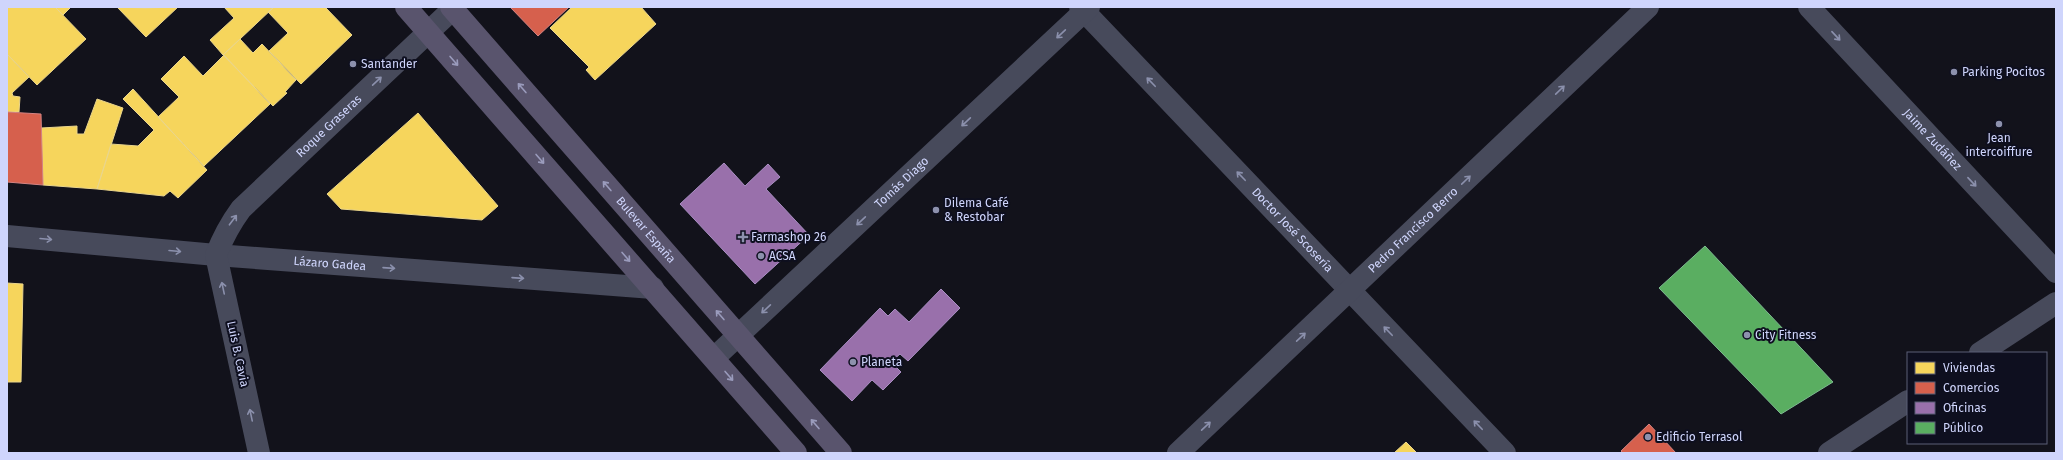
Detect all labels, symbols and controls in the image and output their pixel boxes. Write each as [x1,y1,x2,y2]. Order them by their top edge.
one-way arrow [1056,29,1066,38]
one-way arrow [1831,30,1840,40]
one-way arrow [450,56,459,66]
place label: Santander [361,57,418,71]
marker: Santander [348,59,358,69]
place label: Parking Pocitos [1962,65,2045,79]
marker: Parking Pocitos [1949,67,1959,77]
one-way arrow [372,76,382,86]
one-way arrow [1146,77,1156,87]
one-way arrow [517,83,526,93]
one-way arrow [1555,85,1565,95]
street label: Roque Graseras [293,92,365,160]
street label: Jaime Zudáñez [1900,106,1965,173]
one-way arrow [961,118,971,127]
marker: Jean intercoiffure [1994,119,2004,129]
place label: Jean intercoiffure [1965,131,2033,159]
one-way arrow [535,154,545,164]
street label: Tomás Diago [872,154,931,211]
one-way arrow [1236,171,1245,181]
one-way arrow [1461,175,1471,185]
one-way arrow [1967,177,1977,187]
one-way arrow [603,181,612,191]
street label: Pedro Francisco Berro [1365,184,1461,276]
street label: Doctor José Scosería [1249,185,1336,275]
street label: Bulevar España [613,194,679,266]
place label: Dilema Café & Restobar [944,196,1009,224]
marker: Dilema Café & Restobar [931,205,941,215]
one-way arrow [229,214,238,225]
one-way arrow [856,216,866,226]
place label: Farmashop 26 [751,230,826,244]
marker: Farmashop 26 [738,232,748,242]
one-way arrow [39,236,52,243]
one-way arrow [168,247,181,255]
place label: ACSA [769,249,796,263]
one-way arrow [621,251,630,262]
marker: ACSA [756,251,766,261]
street label: Lázaro Gadea [293,254,367,273]
one-way arrow [382,264,395,271]
one-way arrow [511,274,524,281]
one-way arrow [219,282,227,295]
one-way arrow [761,305,771,314]
one-way arrow [716,310,725,321]
street label: Luis B. Cavia [224,320,252,388]
one-way arrow [1384,326,1393,336]
place label: City Fitness [1755,328,1817,342]
marker: City Fitness [1742,330,1752,340]
one-way arrow [1296,332,1306,342]
legend [1907,352,2047,444]
place label: Planeta [861,355,902,369]
marker: Planeta [848,357,858,367]
text: Viviendas [1943,361,1996,375]
one-way arrow [725,371,734,381]
text: Comercios [1943,381,2000,395]
text: Oficinas [1943,401,1987,415]
one-way arrow [246,409,254,422]
one-way arrow [811,418,820,429]
one-way arrow [1473,420,1483,430]
one-way arrow [1201,421,1211,431]
text: Público [1943,421,1983,435]
place label: Edificio Terrasol [1656,430,1743,444]
marker: Edificio Terrasol [1643,432,1653,442]

